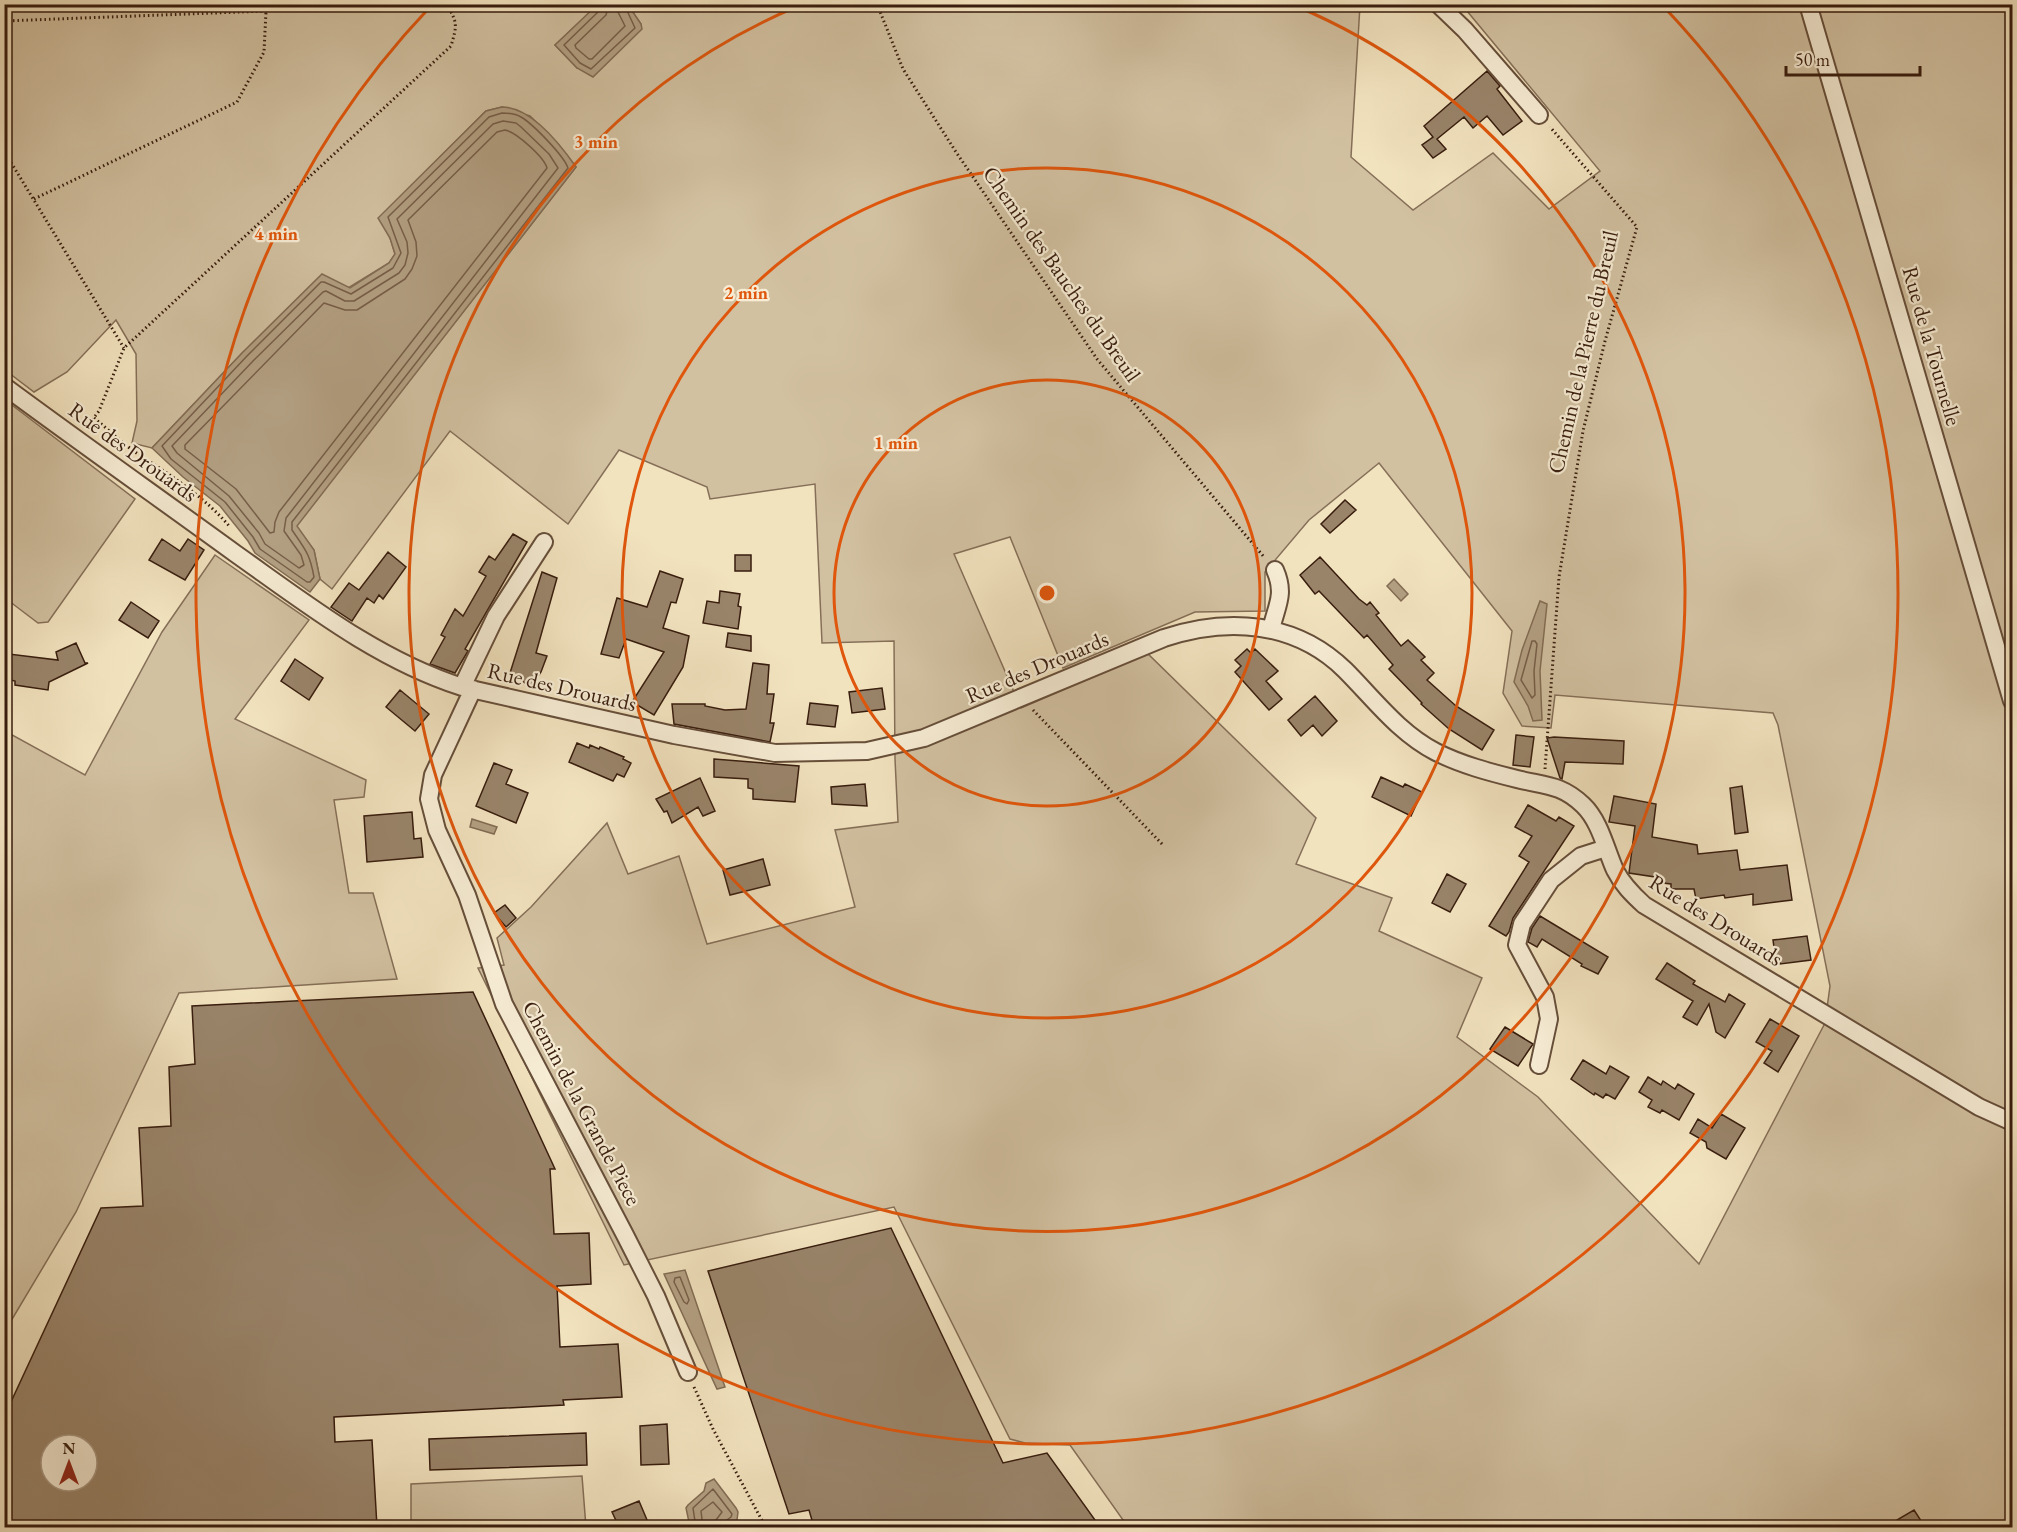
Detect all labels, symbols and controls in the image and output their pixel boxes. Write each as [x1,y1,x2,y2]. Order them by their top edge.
scale bar [1786,39,1920,77]
text: 50 m [1795,48,1830,71]
text: 3 min [574,130,618,153]
street label: Chemin des Bauches du Breuil [976,160,1148,388]
text: 4 min [254,222,298,245]
street label: Chemin de la Pierre du Breuil [1541,228,1625,476]
street label: Rue de la Tournelle [1895,263,1969,429]
text: 2 min [724,281,768,304]
street label: Rue des Drouards [63,396,203,508]
text: 1 min [874,431,918,454]
centre of rings [1037,583,1057,603]
street label: Rue des Drouards [961,624,1113,710]
street label: Rue des Drouards [485,656,639,718]
street label: Rue des Drouards [1644,867,1788,973]
street label: Chemin de la Grande Piece [516,996,648,1211]
north arrow [39,1433,99,1493]
text: N [63,1438,76,1459]

